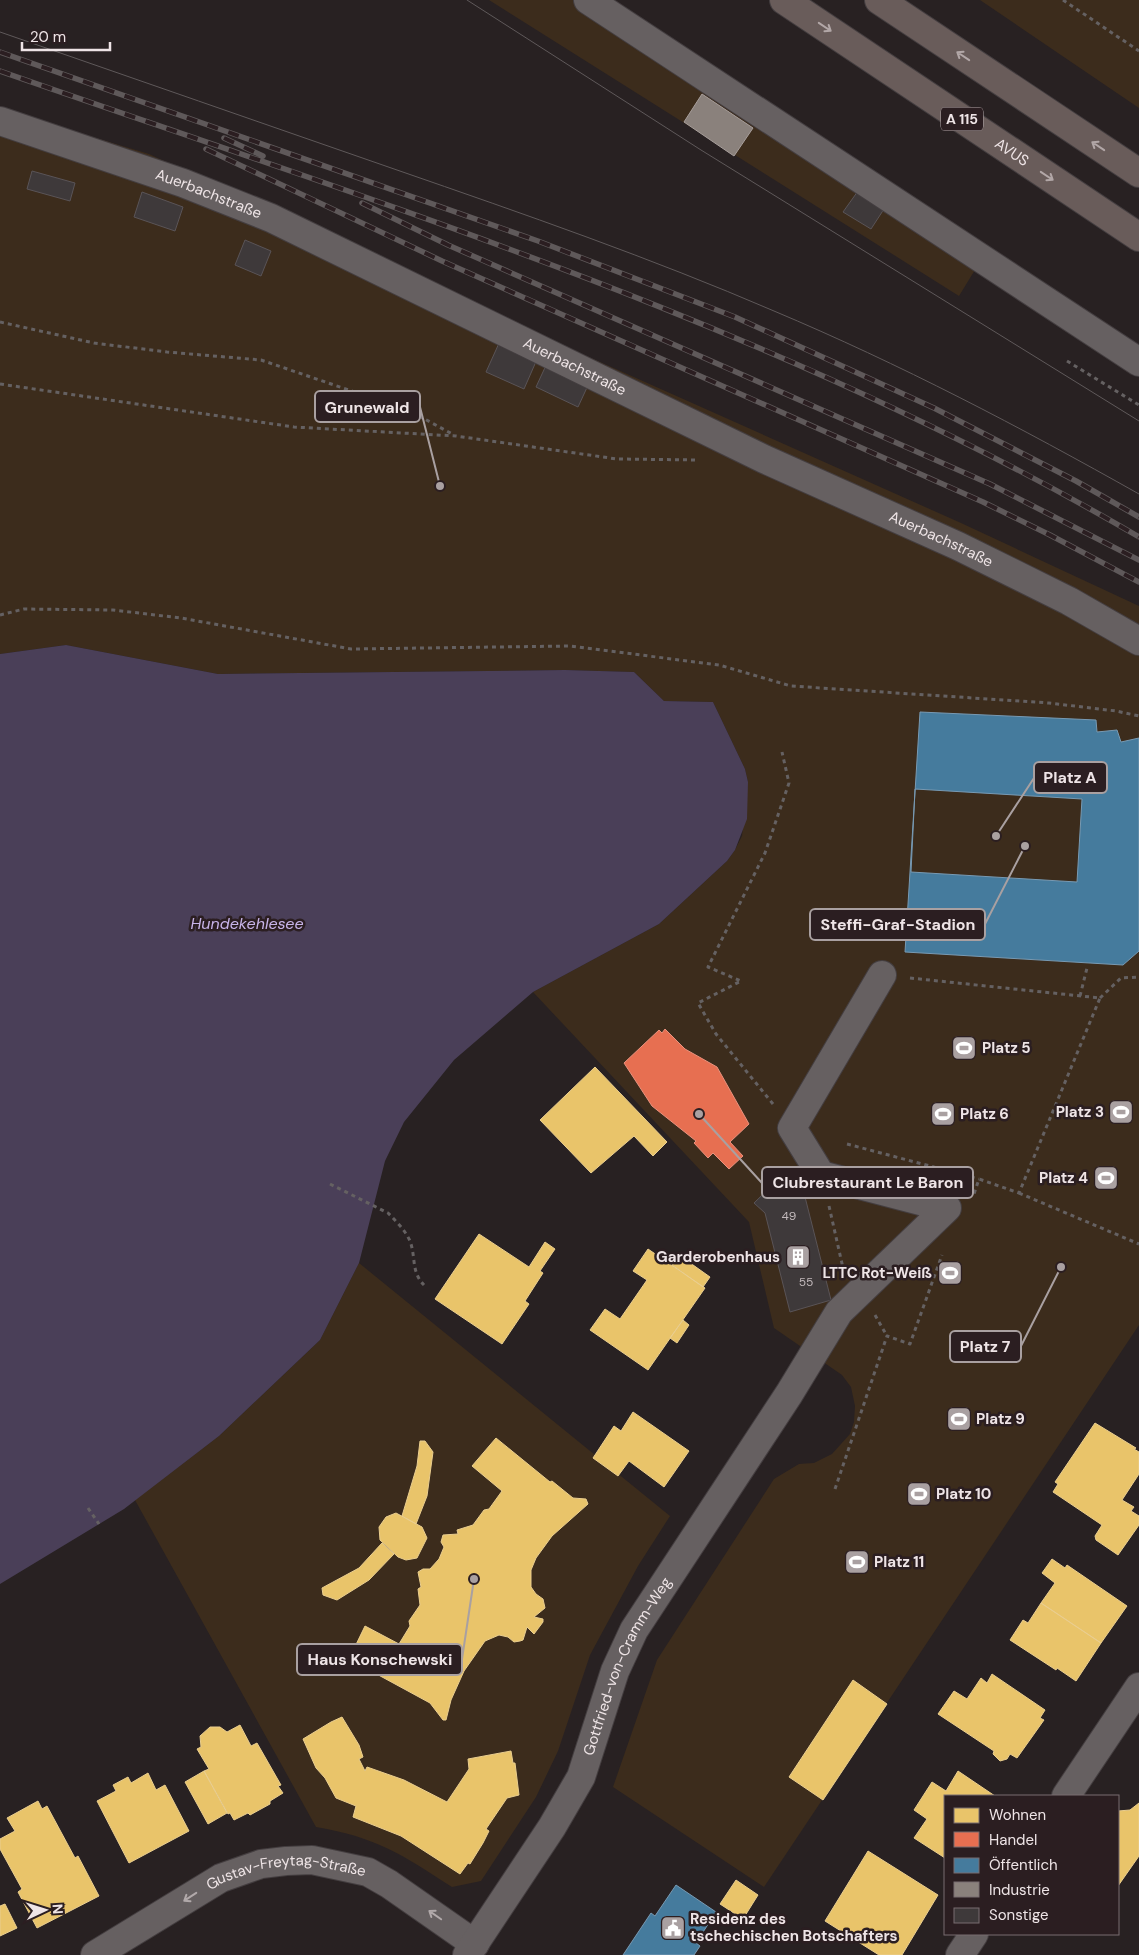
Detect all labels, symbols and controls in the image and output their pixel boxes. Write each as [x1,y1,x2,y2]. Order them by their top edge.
scale bar [22,20,110,52]
one-way arrow [817,22,831,32]
text: 20 m [30,27,66,47]
one-way arrow [956,51,970,61]
road number: A 115 [941,108,983,130]
street label: AVUS [991,134,1033,171]
one-way arrow [1092,141,1106,151]
street label: Auerbachstraße [153,164,265,223]
one-way arrow [1040,171,1054,181]
street label: Auerbachstraße [520,333,630,400]
callout: Grunewald [315,391,420,422]
text: Grunewald [325,397,409,418]
street label: Auerbachstraße [886,506,996,572]
callout: Platz A [1034,762,1107,793]
text: Platz A [1043,767,1097,788]
callout: Steffi-Graf-Stadion [810,909,985,940]
water label: Hundekehlesee [190,913,304,934]
text: Steffi-Graf-Stadion [821,914,975,935]
sports icon: Platz 5 [951,1035,977,1061]
place label: Platz 5 [982,1038,1031,1058]
sports icon: Platz 3 [1108,1099,1134,1125]
sports icon: Platz 6 [930,1101,956,1127]
place label: Platz 3 [1056,1102,1104,1122]
place label: Platz 6 [960,1104,1009,1124]
sports icon: Platz 4 [1093,1165,1119,1191]
callout: Clubrestaurant Le Baron [762,1167,973,1198]
place label: Platz 4 [1039,1168,1088,1188]
text: Clubrestaurant Le Baron [773,1172,963,1193]
house number: 49 [782,1208,796,1224]
building icon: Garderobenhaus [785,1244,811,1270]
place label: Garderobenhaus [656,1247,780,1267]
sports icon: LTTC Rot-Weiß [937,1260,963,1286]
place label: LTTC Rot-Weiß [822,1263,932,1283]
house number: 55 [799,1274,813,1290]
callout: Platz 7 [950,1331,1021,1362]
text: Platz 7 [960,1336,1011,1357]
sports icon: Platz 9 [946,1406,972,1432]
place label: Platz 9 [976,1409,1025,1429]
sports icon: Platz 10 [906,1481,932,1507]
place label: Platz 10 [936,1484,991,1504]
sports icon: Platz 11 [844,1549,870,1575]
place label: Platz 11 [874,1552,924,1572]
street label: Gottfried-von-Cramm-Weg [579,1573,676,1758]
callout: Haus Konschewski [297,1644,462,1675]
text: Haus Konschewski [307,1649,453,1670]
legend [944,1795,1119,1935]
text: Wohnen [989,1805,1046,1825]
text: Handel [989,1830,1037,1850]
street label: Gustav-Freytag-Straße [202,1850,368,1895]
text: Öffentlich [989,1855,1058,1875]
text: Industrie [989,1880,1050,1900]
north arrow [20,1885,70,1935]
one-way arrow [183,1892,197,1902]
text: N [49,1903,67,1915]
text: Sonstige [989,1905,1048,1925]
place label: Residenz des tschechischen Botschafters [690,1909,898,1946]
one-way arrow [429,1910,442,1921]
public building icon: Residenz des tschechischen Botschafters [660,1915,686,1941]

